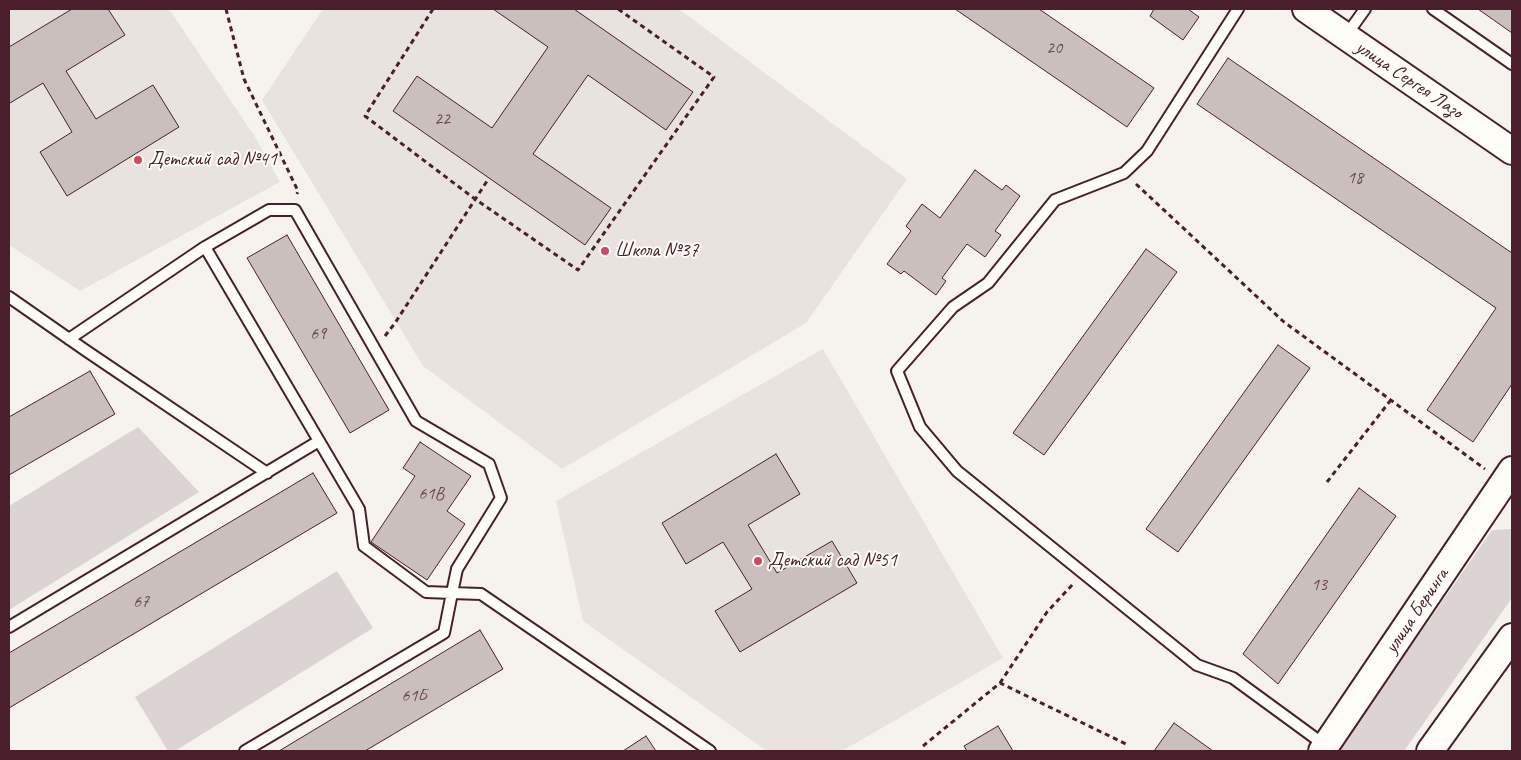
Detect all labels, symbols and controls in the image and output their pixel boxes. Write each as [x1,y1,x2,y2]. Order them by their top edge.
street label: улица Сергея Лазо [1351,35,1467,125]
house number: 20 [1046,37,1062,59]
house number: 22 [434,108,450,130]
place label: Детский сад №41 [148,148,277,172]
marker: Детский сад №41 [132,154,144,166]
house number: 18 [1347,167,1363,189]
place label: Школа №37 [615,239,698,263]
marker: Школа №37 [599,245,611,257]
house number: 69 [310,323,326,345]
house number: 61В [418,483,444,505]
place label: Детский сад №51 [768,549,897,573]
marker: Детский сад №51 [752,555,764,567]
street label: улица Беринга [1380,564,1454,658]
house number: 13 [1311,574,1327,596]
house number: 67 [133,591,149,613]
house number: 61Б [401,685,427,707]

